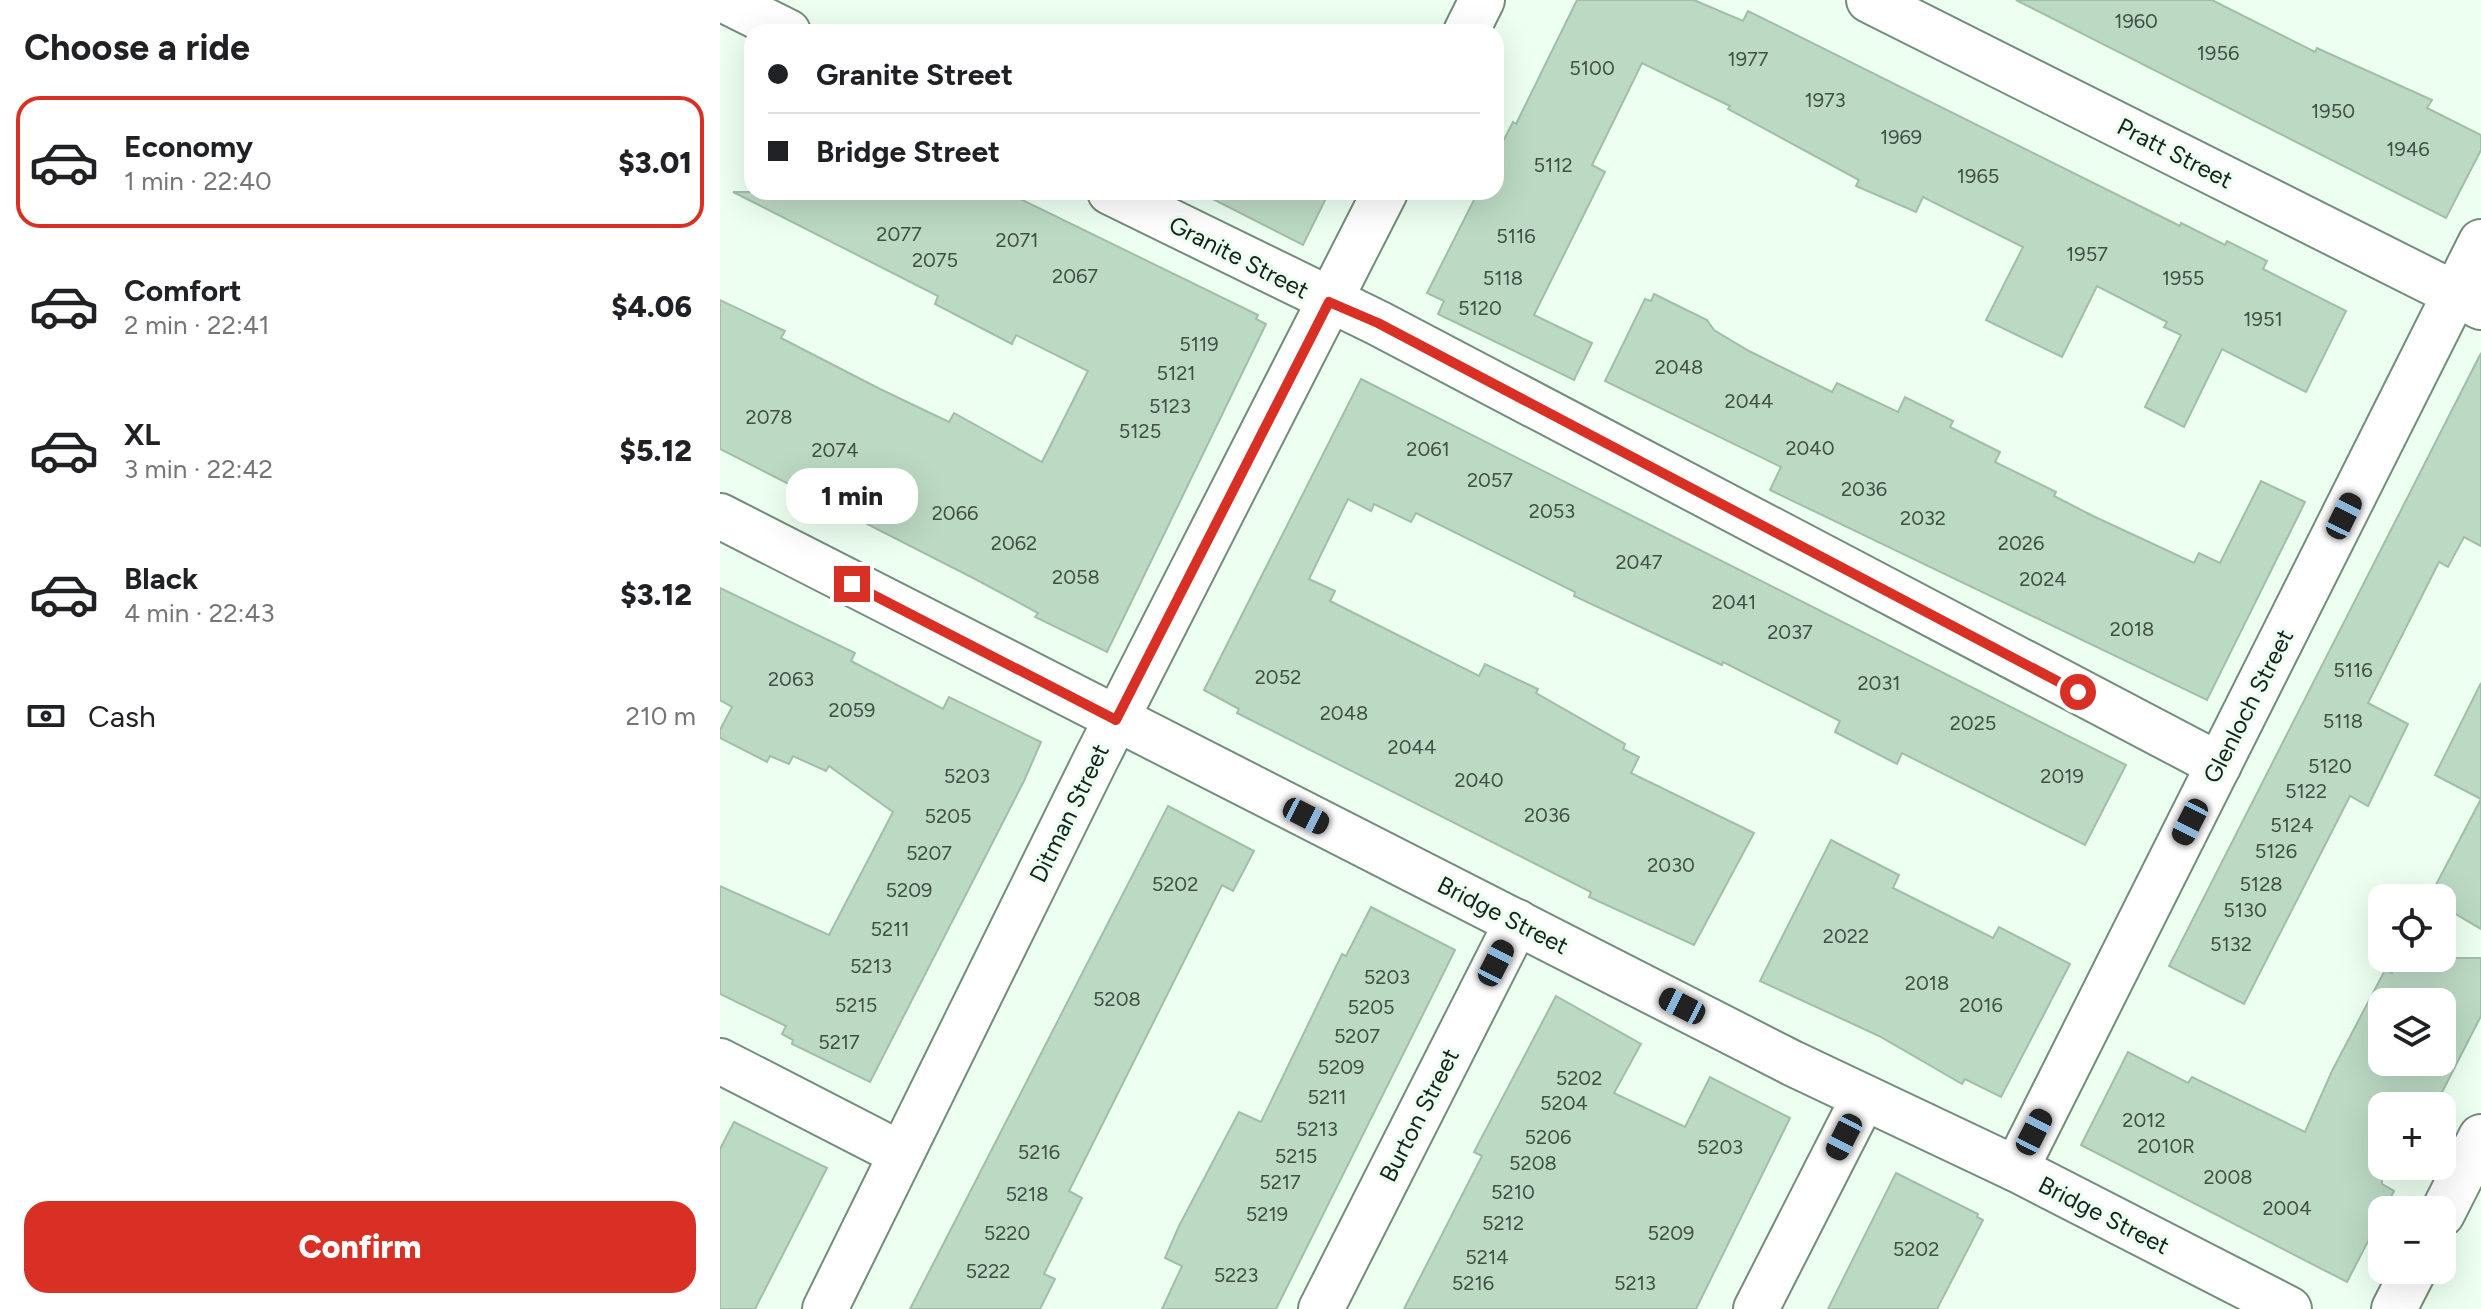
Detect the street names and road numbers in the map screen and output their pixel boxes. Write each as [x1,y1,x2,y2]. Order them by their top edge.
street label: Pratt Street [2113,112,2237,194]
street label: Granite Street [1164,209,1314,305]
street label: Glenloch Street [2197,624,2299,788]
street label: Ditman Street [1023,739,1115,887]
street label: Bridge Street [1433,870,1573,960]
street label: Burton Street [1373,1044,1465,1186]
street label: Bridge Street [2034,1170,2174,1260]

